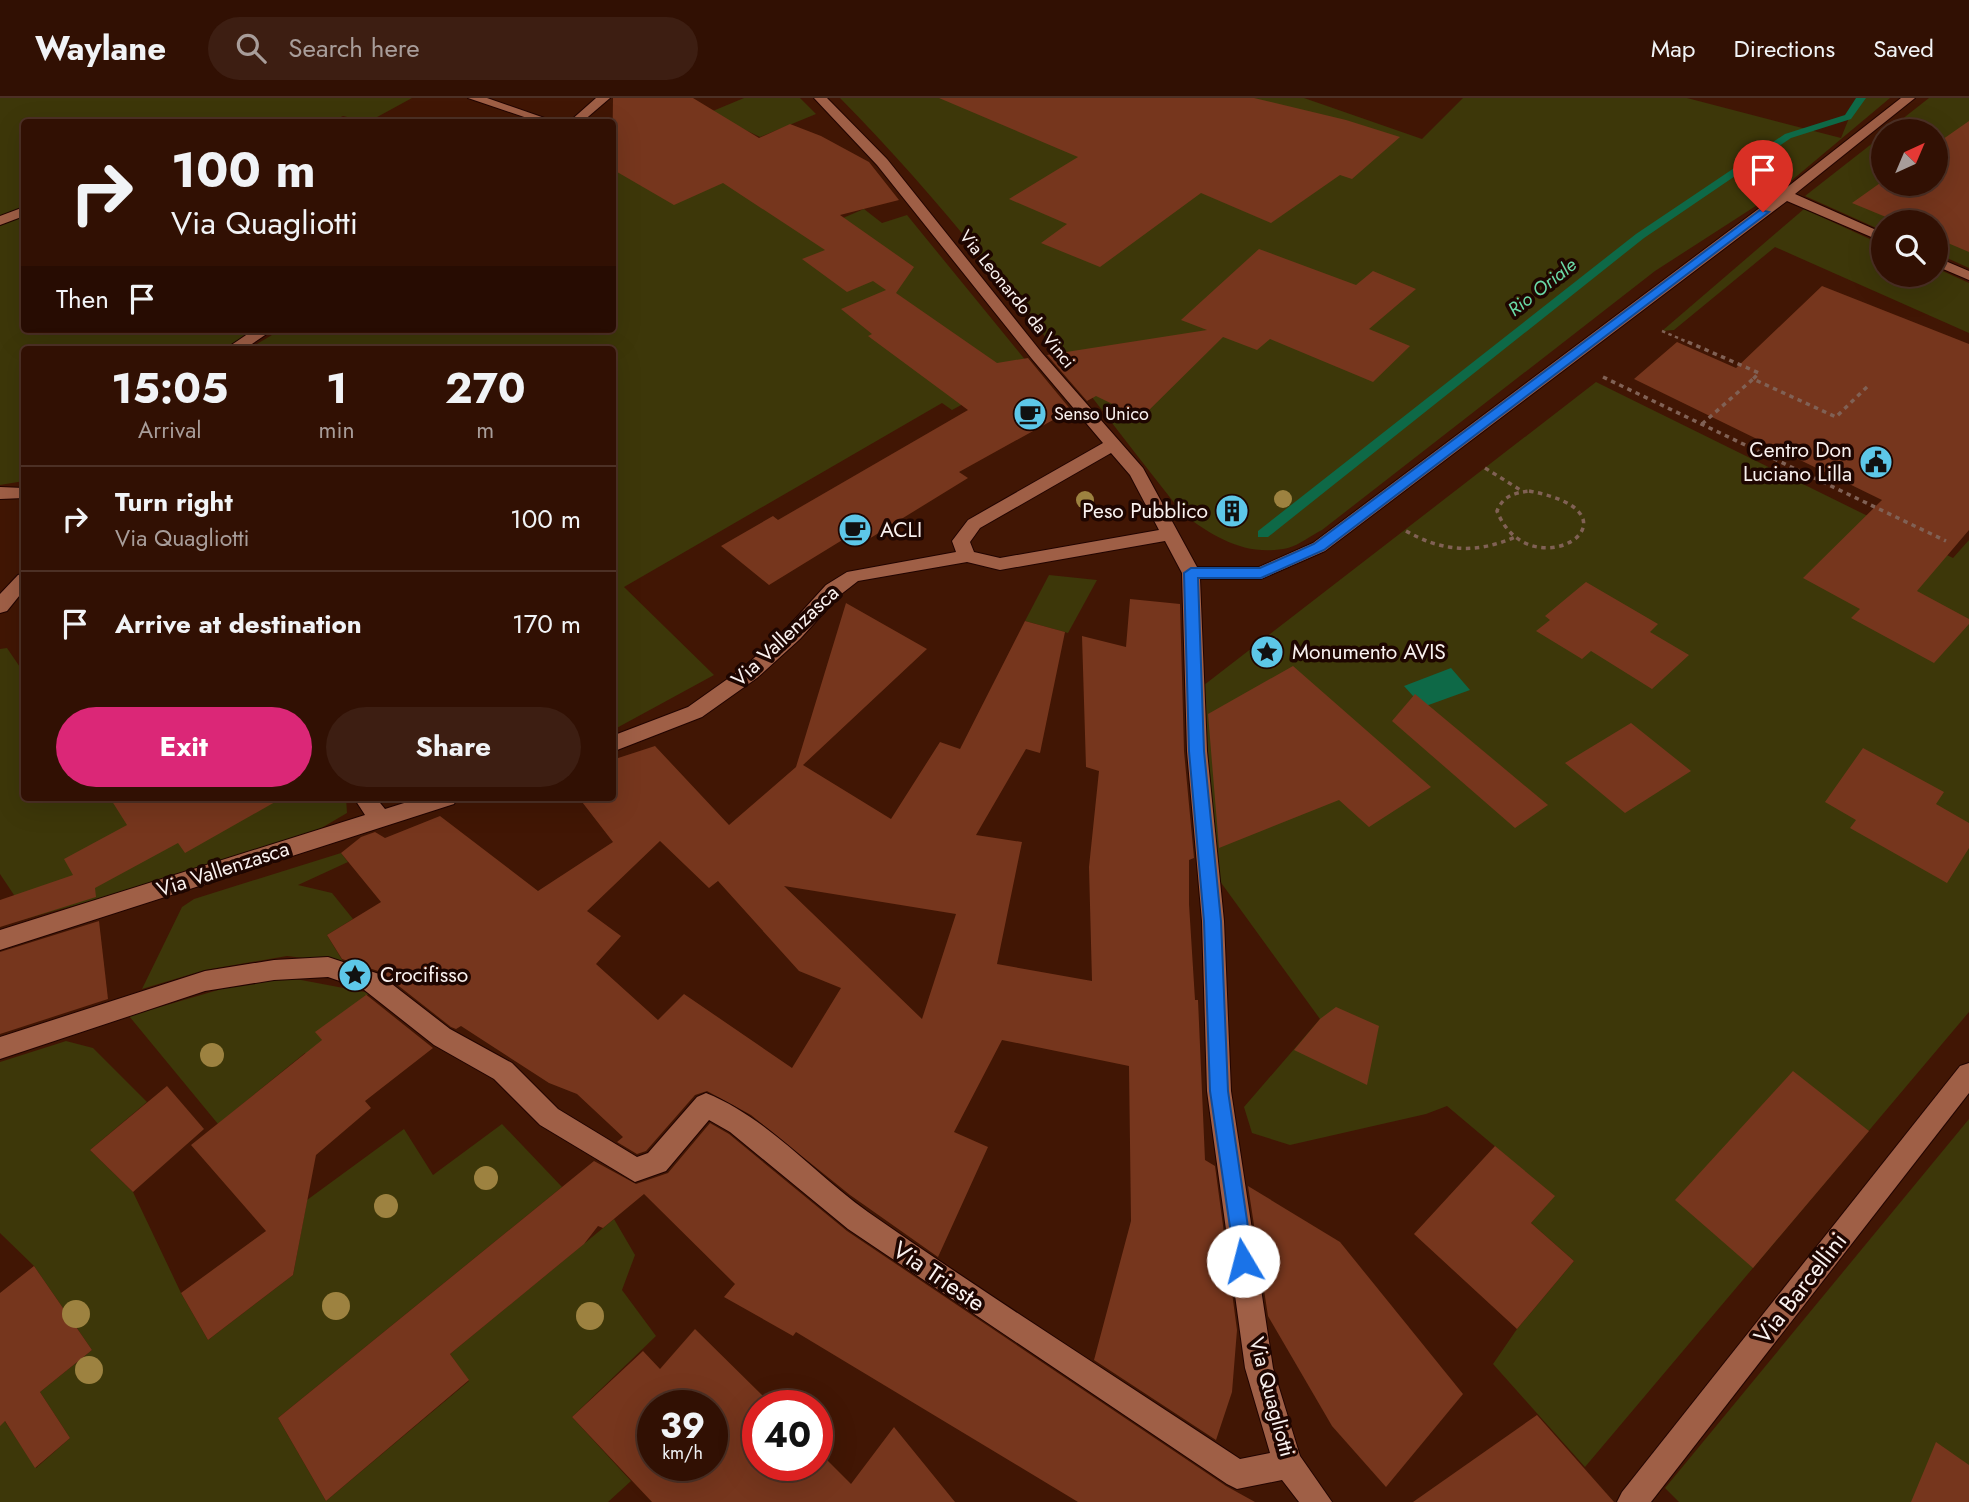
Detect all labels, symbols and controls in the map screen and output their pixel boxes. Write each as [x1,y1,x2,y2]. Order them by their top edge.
search box [208,17,698,80]
text: Waylane [35,25,166,72]
icon: search [232,29,270,67]
text: Search here [288,29,420,67]
text: Map [1651,31,1696,66]
text: Directions [1734,31,1835,66]
text: Saved [1873,31,1934,66]
north arrow [1871,119,1948,196]
map controls [1871,119,1948,287]
text: 100 m [171,135,316,205]
pin [1733,140,1793,212]
icon: right [56,147,147,238]
icon: arrive [1744,151,1782,189]
text: Via Quagliotti [171,200,358,246]
button: search [1871,210,1948,287]
street label: Via Leonardo da Vinci [953,224,1081,374]
water label: Rio Oriale [1502,251,1583,323]
text: Then [56,280,109,318]
icon: arrive [123,280,161,318]
text: 15:05 [111,358,228,419]
text: 1 [326,358,347,419]
text: 270 [445,358,526,419]
cafe icon: Senso Unico [1011,395,1049,433]
place label: Senso Unico [1054,401,1149,427]
text: Arrival [138,413,202,447]
text: min [319,413,355,447]
text: m [476,413,494,447]
place label: Centro Don Luciano Lilla [1743,435,1852,489]
public building icon: Centro Don Luciano Lilla [1857,443,1895,481]
text: Turn right [115,483,233,521]
building icon: Peso Pubblico [1213,492,1251,530]
place label: Peso Pubblico [1082,496,1208,526]
icon: right [56,500,94,538]
text: 100 m [510,500,581,538]
cafe icon: ACLI [836,511,874,549]
place label: ACLI [880,515,922,545]
text: Via Quagliotti [115,521,249,555]
street label: Via Vallenzasca [725,578,845,694]
icon: arrive [56,605,94,643]
text: Arrive at destination [115,605,362,643]
text: 170 m [512,605,581,643]
place icon: Monumento AVIS [1248,633,1286,671]
place label: Monumento AVIS [1292,637,1446,667]
button: Exit [56,707,312,787]
button: Share [326,707,581,787]
street label: Via Vallenzasca [153,833,293,905]
place icon: Crocifisso [336,956,374,994]
place label: Crocifisso [380,960,468,990]
position arrow [1206,1224,1280,1298]
street label: Via Barcellini [1745,1225,1855,1351]
street label: Via Trieste [886,1232,992,1320]
street label: Via Quagliotti [1242,1334,1302,1460]
speed limit sign: 40 [742,1390,833,1481]
text: 39 [660,1401,705,1451]
text: km/h [662,1440,703,1466]

